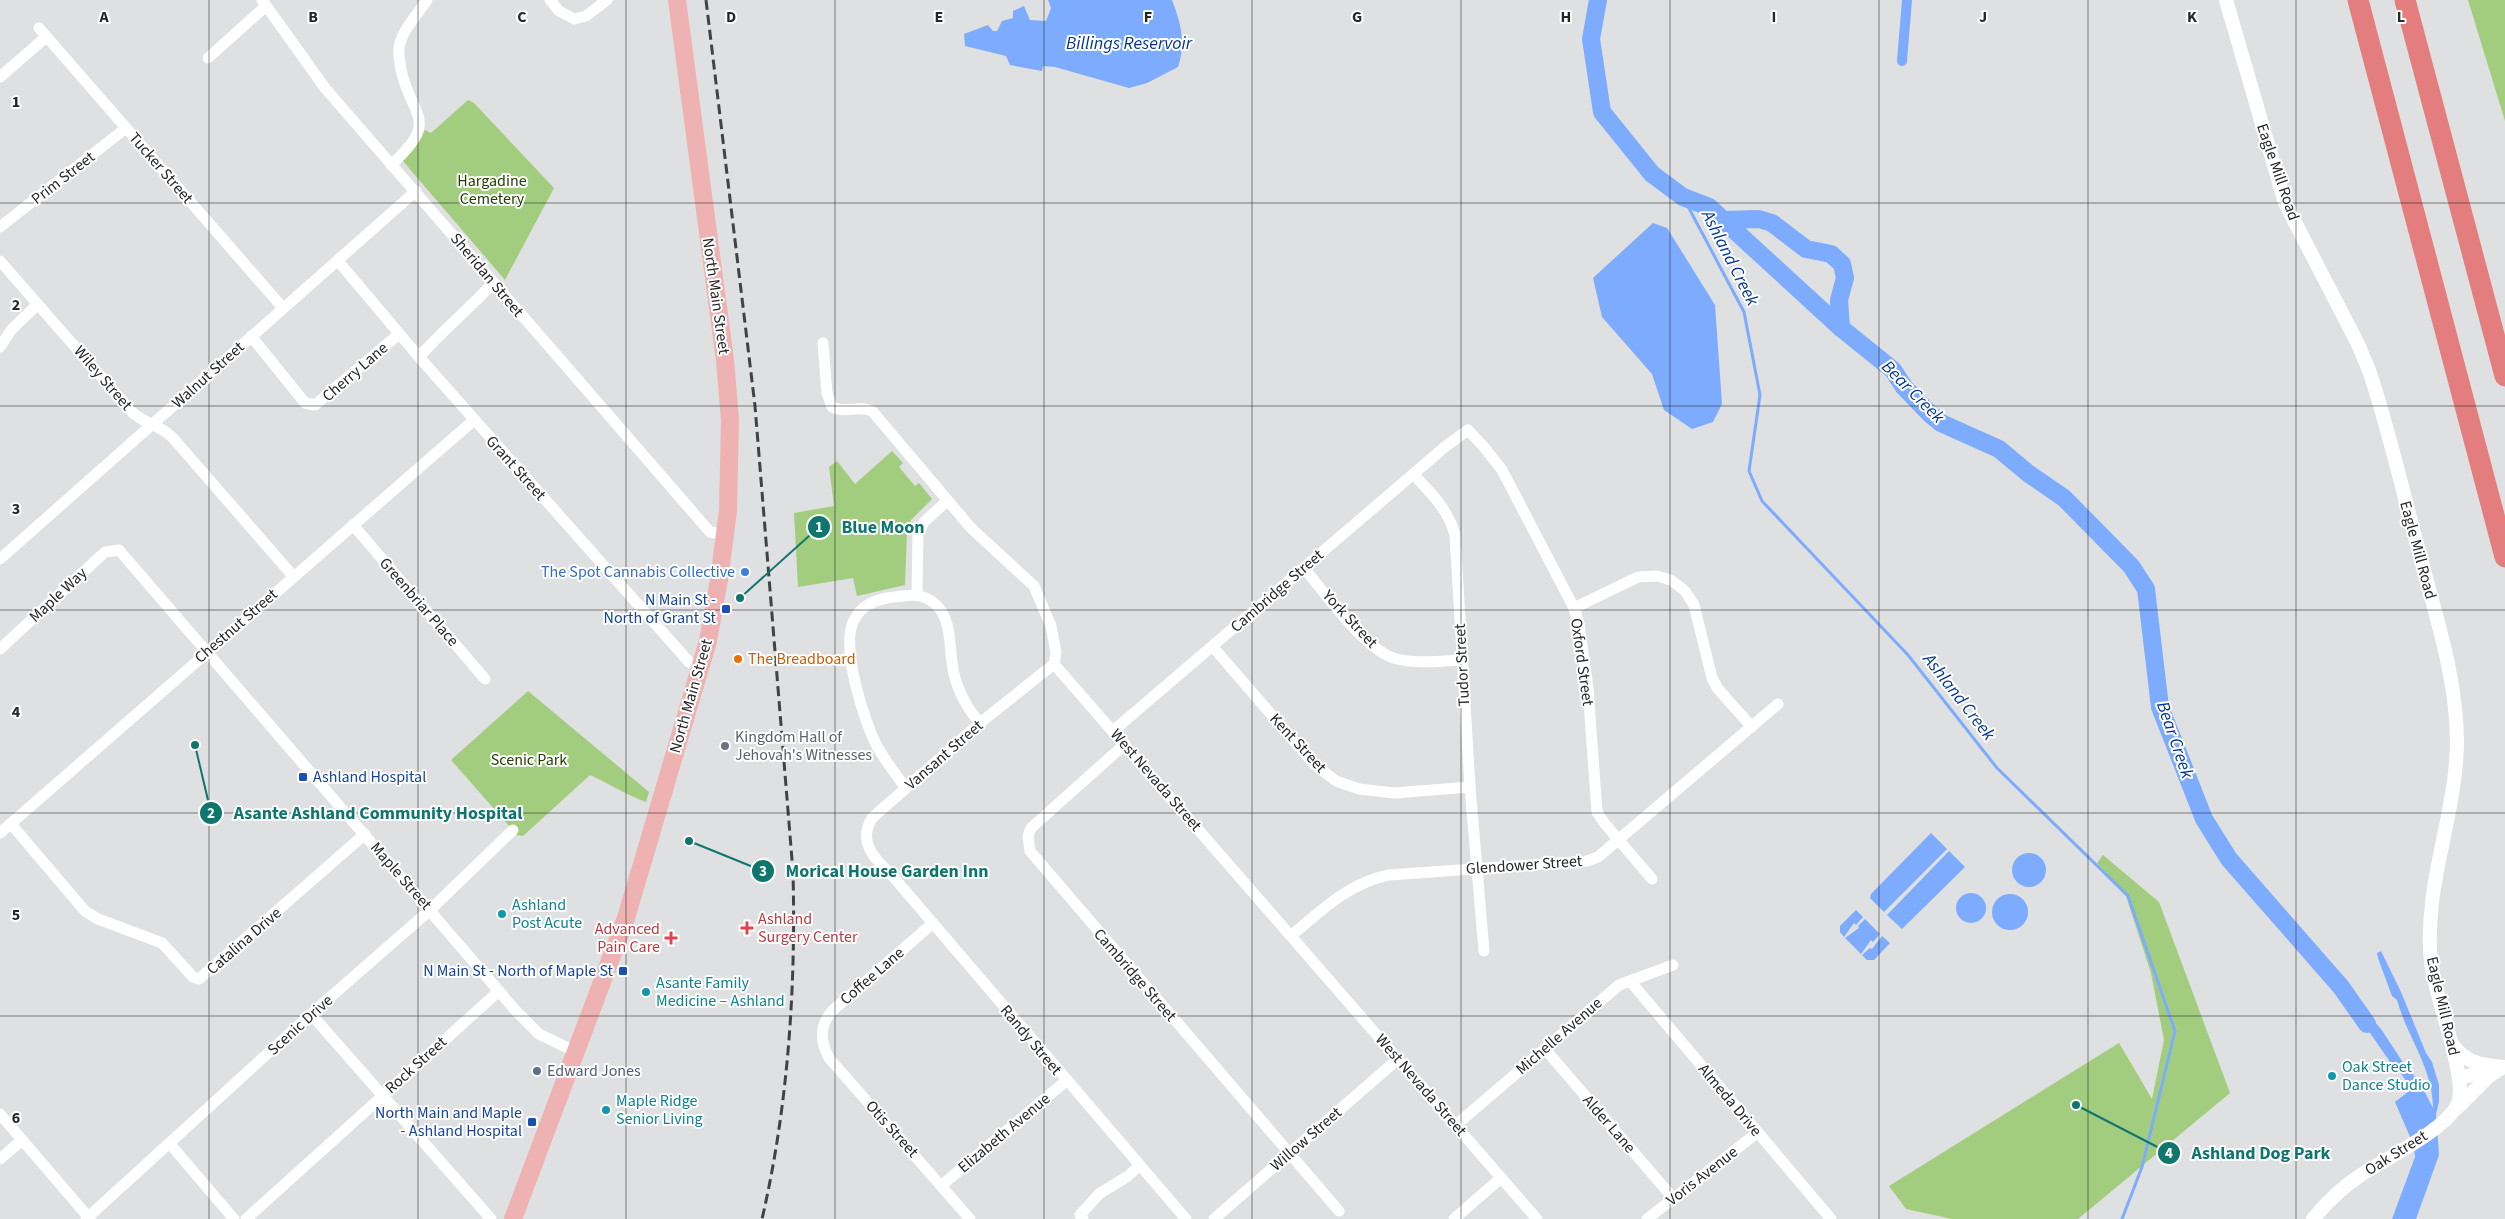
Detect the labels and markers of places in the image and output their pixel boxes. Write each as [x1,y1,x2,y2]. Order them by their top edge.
callout: Blue Moon [806,510,935,543]
place label: The Spot Cannabis Collective [541,561,735,583]
marker: The Spot Cannabis Collective [739,566,751,578]
place label: N Main St - North of Grant St [604,589,717,629]
marker: N Main St - North of Grant St [720,603,732,615]
place label: The Breadboard [748,648,856,670]
marker: The Breadboard [732,653,744,665]
place label: Kingdom Hall of Jehovah's Witnesses [735,726,872,766]
marker: Kingdom Hall of Jehovah's Witnesses [719,740,731,752]
place label: Ashland Hospital [313,766,426,788]
marker: Ashland Hospital [297,771,309,783]
callout: Asante Ashland Community Hospital [199,796,532,829]
callout: Morical House Garden Inn [751,854,999,887]
place label: Ashland Post Acute [512,894,582,934]
marker: Ashland Post Acute [496,908,508,920]
place label: Ashland Surgery Center [758,908,858,948]
place label: Advanced Pain Care [595,918,660,958]
marker: Ashland Surgery Center [740,921,754,935]
marker: Advanced Pain Care [664,931,678,945]
place label: N Main St - North of Maple St [423,960,614,982]
marker: N Main St - North of Maple St [617,965,629,977]
place label: Asante Family Medicine – Ashland [656,972,785,1012]
marker: Asante Family Medicine – Ashland [640,986,652,998]
place label: Oak Street Dance Studio [2342,1056,2431,1096]
place label: Edward Jones [547,1060,641,1082]
marker: Edward Jones [531,1065,543,1077]
marker: Oak Street Dance Studio [2326,1070,2338,1082]
place label: Maple Ridge Senior Living [616,1090,703,1130]
place label: North Main and Maple - Ashland Hospital [375,1102,522,1142]
marker: Maple Ridge Senior Living [600,1104,612,1116]
marker: North Main and Maple - Ashland Hospital [526,1116,538,1128]
callout: Ashland Dog Park [2156,1137,2340,1170]

